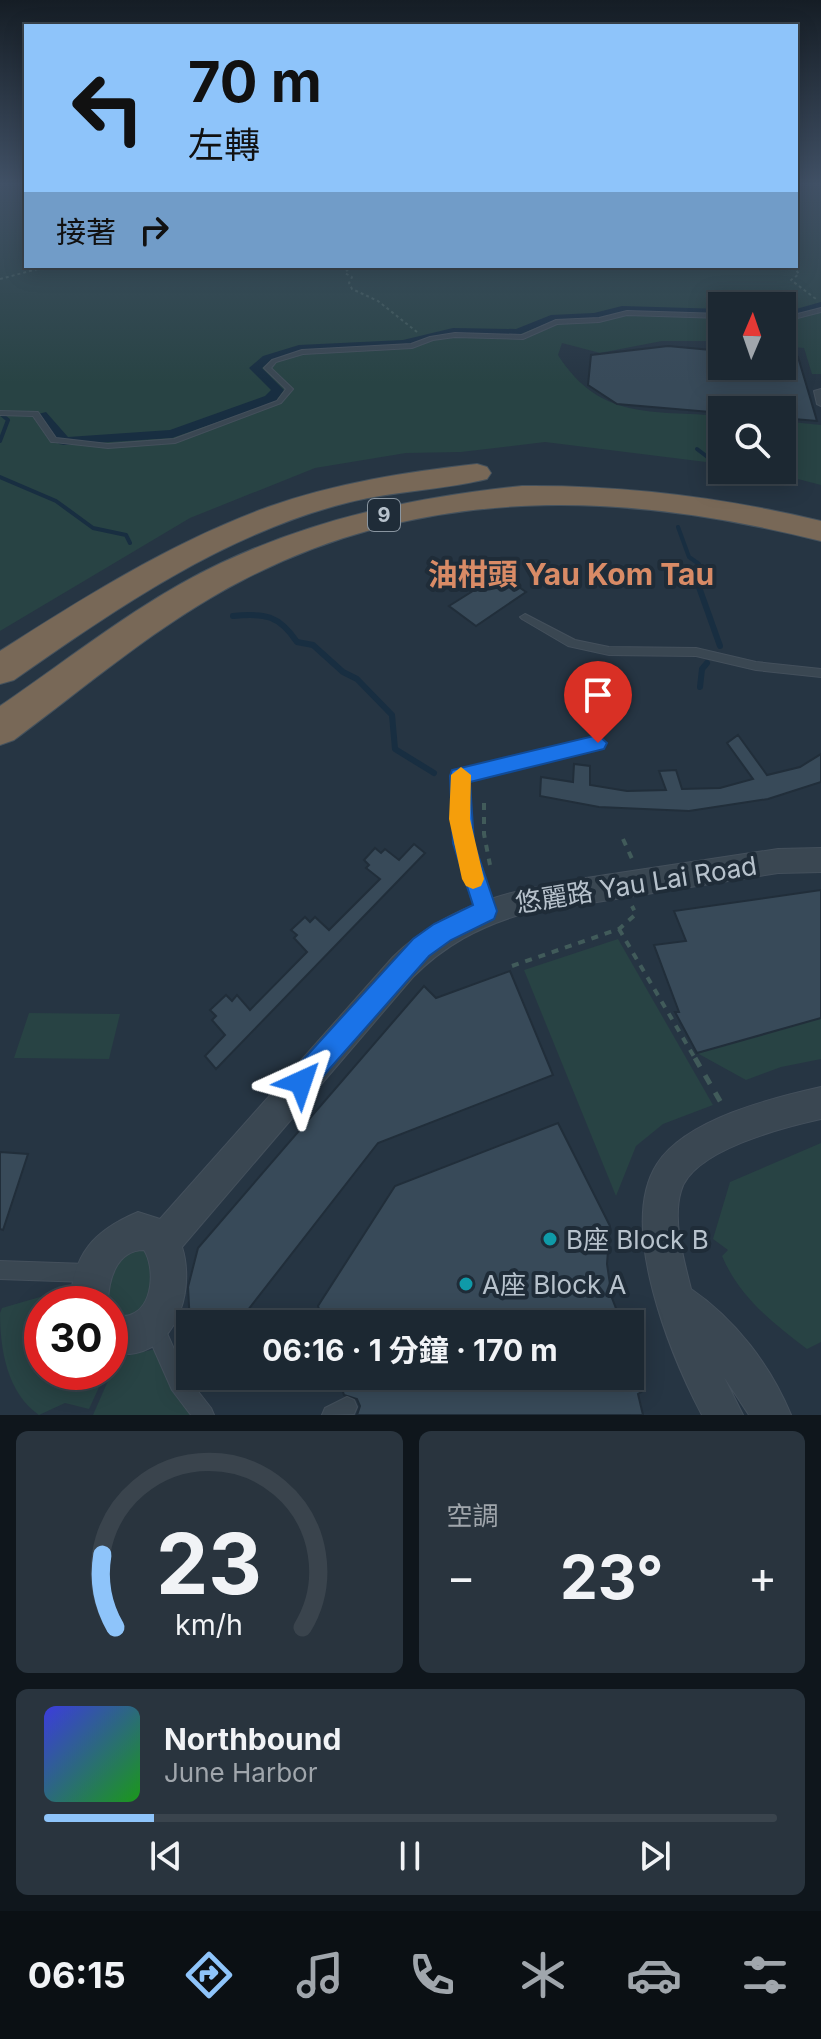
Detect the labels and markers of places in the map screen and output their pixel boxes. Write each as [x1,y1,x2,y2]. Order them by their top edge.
pin [564,661,632,743]
place label: B座 Block B [566,1224,709,1255]
marker: B座 Block B [541,1230,559,1248]
place label: A座 Block A [482,1269,627,1300]
marker: A座 Block A [457,1275,475,1293]

